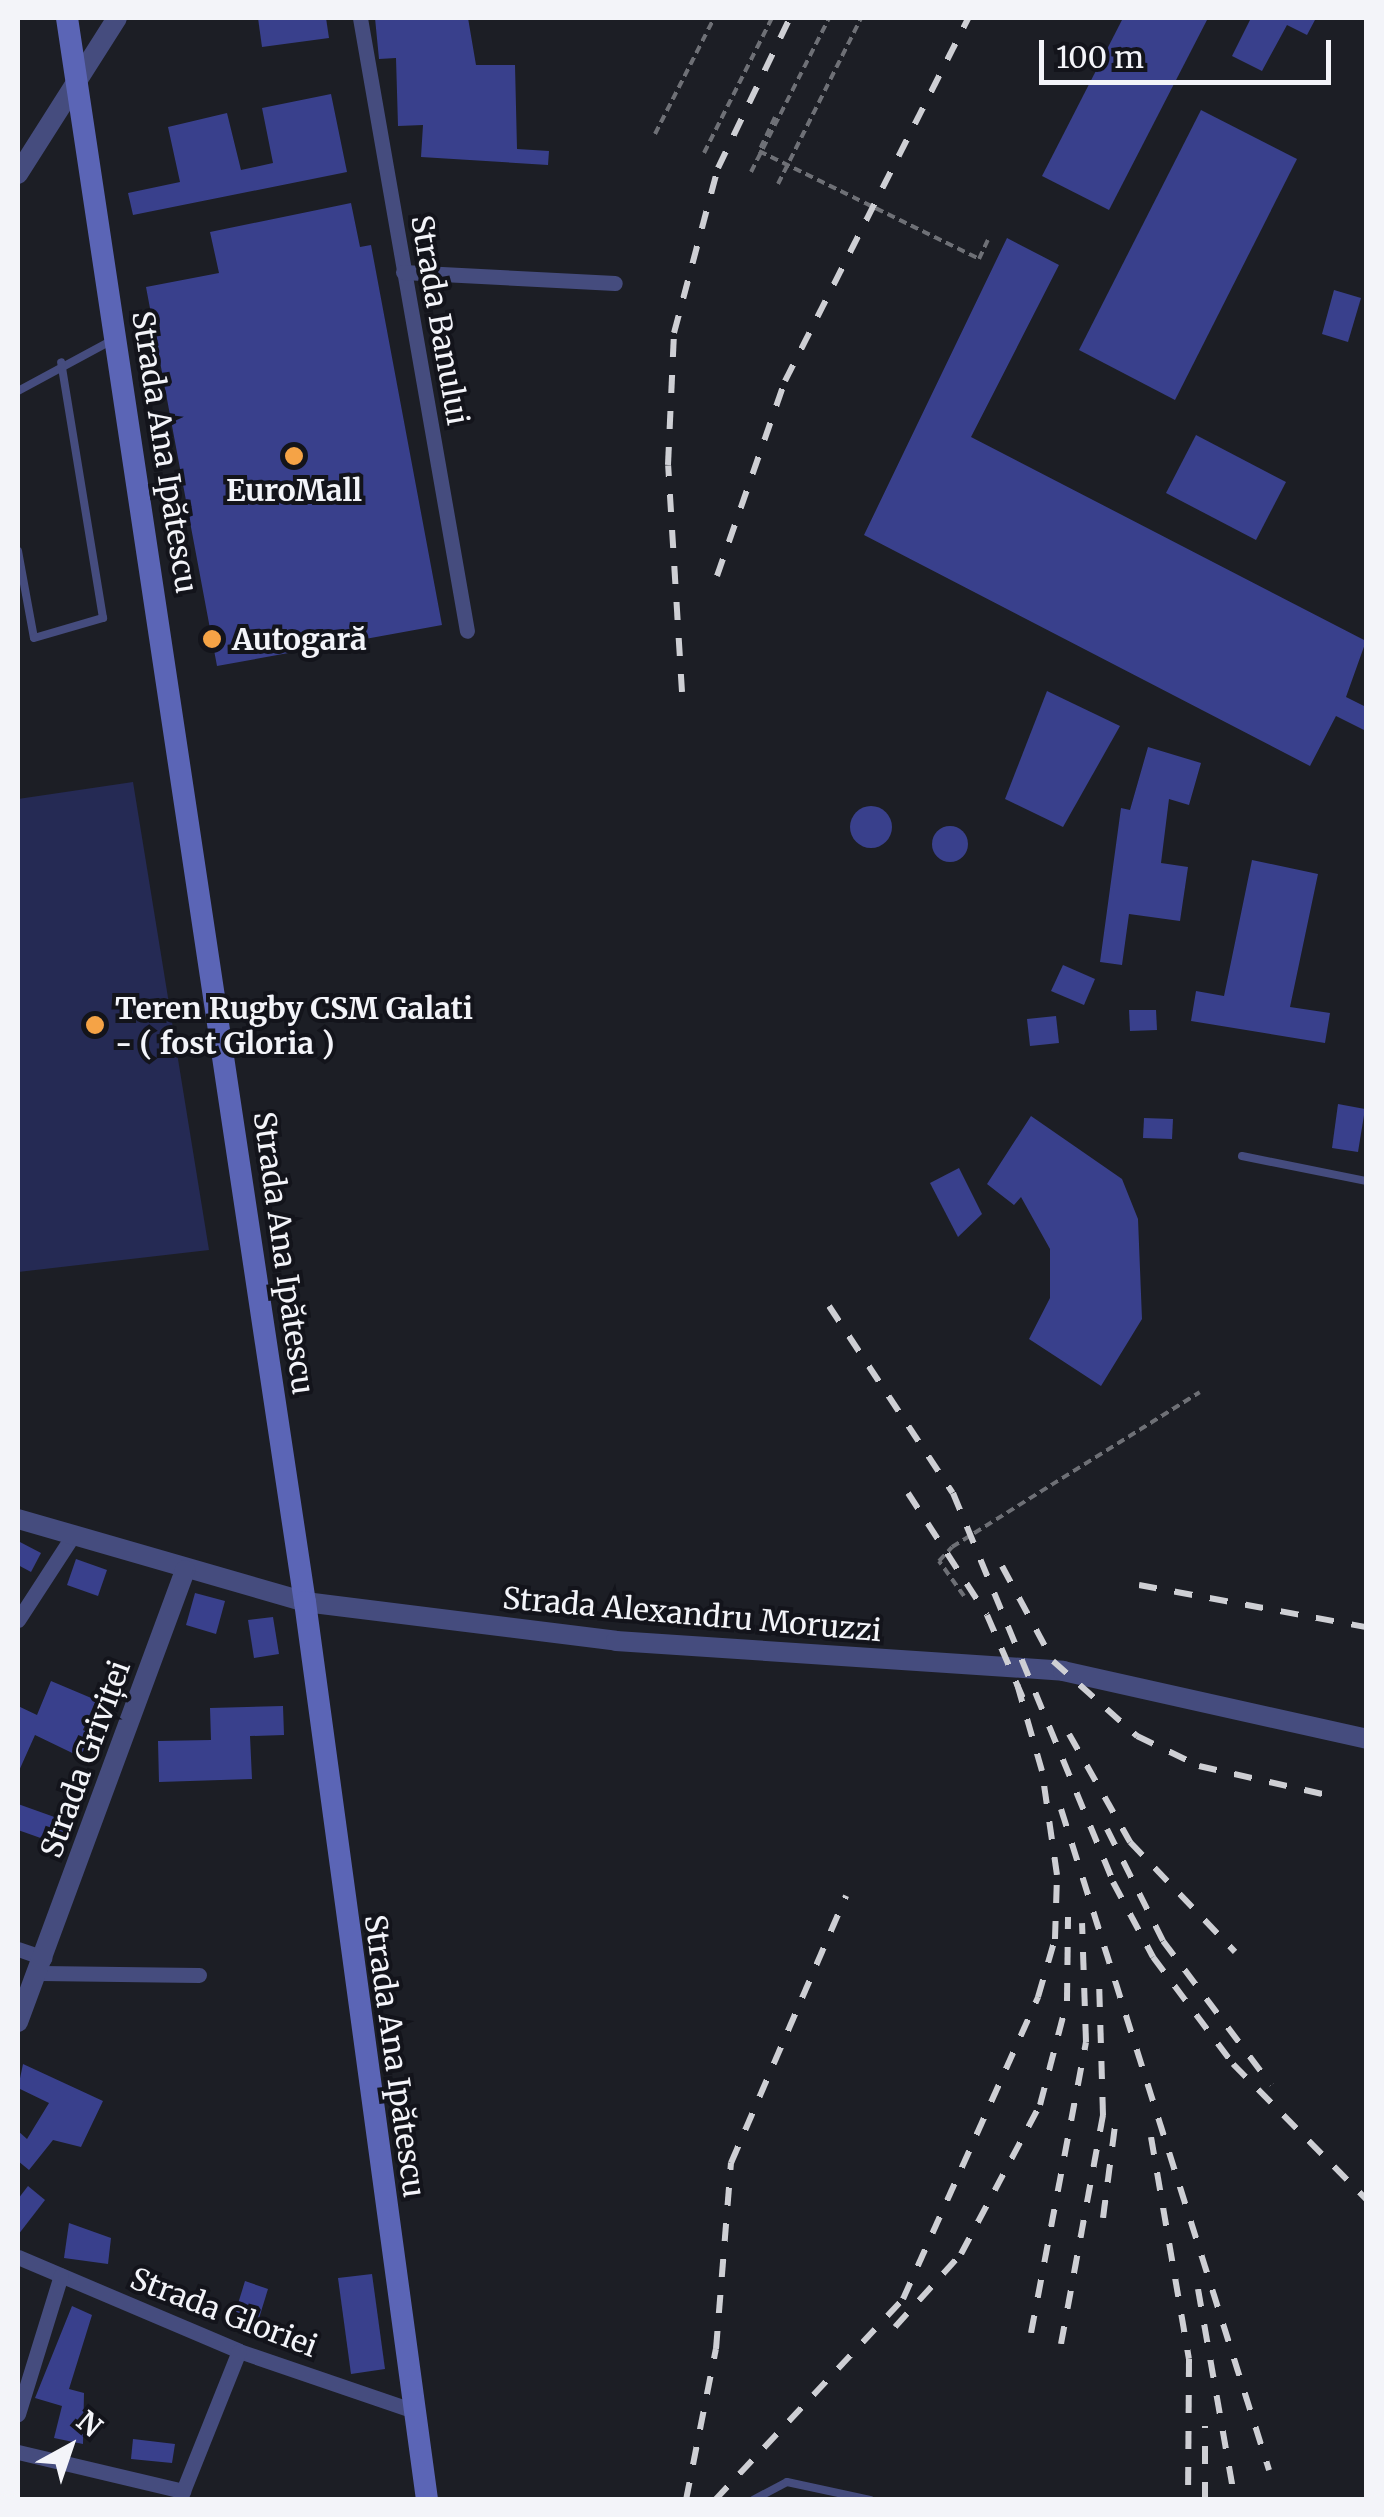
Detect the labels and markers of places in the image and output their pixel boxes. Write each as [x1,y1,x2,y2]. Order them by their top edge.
marker: EuroMall [283,445,305,467]
place label: EuroMall [226,472,362,508]
place label: Autogară [232,621,367,657]
marker: Autogară [201,628,223,650]
place label: Teren Rugby CSM Galati - ( fost Gloria ) [115,990,473,1060]
marker: Teren Rugby CSM Galati - ( fost Gloria ) [84,1014,106,1036]

